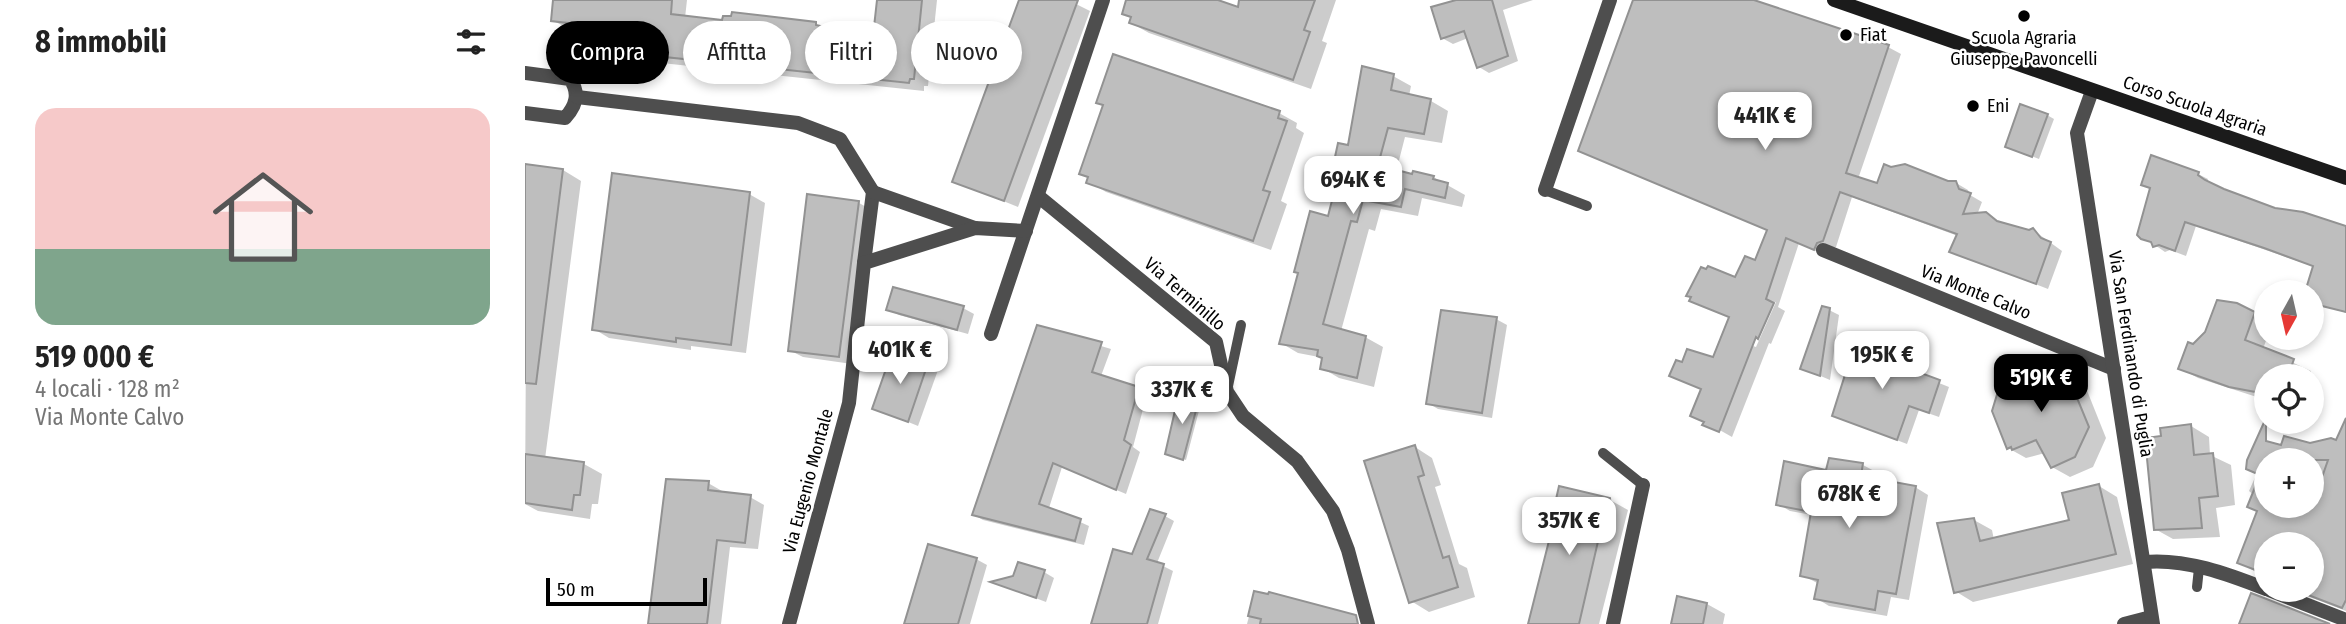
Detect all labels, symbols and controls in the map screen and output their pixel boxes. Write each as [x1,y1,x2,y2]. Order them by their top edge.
marker: Scuola Agraria Giuseppe Pavoncelli [2016,8,2032,24]
chip: Compra [546,21,669,84]
chip: Affitta [683,21,791,84]
chip: Filtri [805,21,897,84]
chip: Nuovo [911,21,1022,84]
icon: filters [452,23,490,61]
text: 8 immobili [35,24,167,60]
place label: Fiat [1860,24,1887,46]
marker: Fiat [1838,27,1854,43]
place label: Scuola Agraria Giuseppe Pavoncelli [1950,27,2098,70]
street label: Corso Scuola Agraria [2120,71,2270,141]
pin: 441K € [1708,92,1822,152]
place label: Eni [1987,95,2009,117]
marker: Eni [1965,98,1981,114]
text: 441K € [1734,101,1796,129]
icon: home [200,154,326,280]
pin: 694K € [1296,156,1410,216]
text: 694K € [1320,165,1386,193]
street label: Via San Ferdinando di Puglia [2104,249,2158,459]
street label: Via Terminillo [1140,253,1230,335]
street label: Via Monte Calvo [1918,260,2034,324]
north arrow [2254,280,2324,350]
map controls [2254,280,2324,602]
pin: 401K € [843,326,957,386]
pin: 195K € [1825,332,1939,391]
text: 401K € [868,335,932,363]
text: 519 000 € [35,339,154,375]
text: 195K € [1850,340,1914,368]
pin: 519K € [1984,354,2098,414]
text: 519K € [2010,363,2072,391]
button: locate [2254,364,2324,434]
pin: 337K € [1125,366,1239,426]
text: 4 locali · 128 m² [35,375,180,403]
text: 337K € [1151,375,1213,403]
text: Via Monte Calvo [35,403,184,431]
street label: Via Eugenio Montale [778,406,838,556]
button: + [2254,448,2324,518]
pin: 678K € [1792,470,1906,530]
text: 678K € [1817,479,1881,507]
pin: 357K € [1512,498,1626,557]
text: 357K € [1538,506,1600,534]
button: − [2254,532,2324,602]
scale bar [546,575,707,607]
text: 50 m [557,578,595,601]

